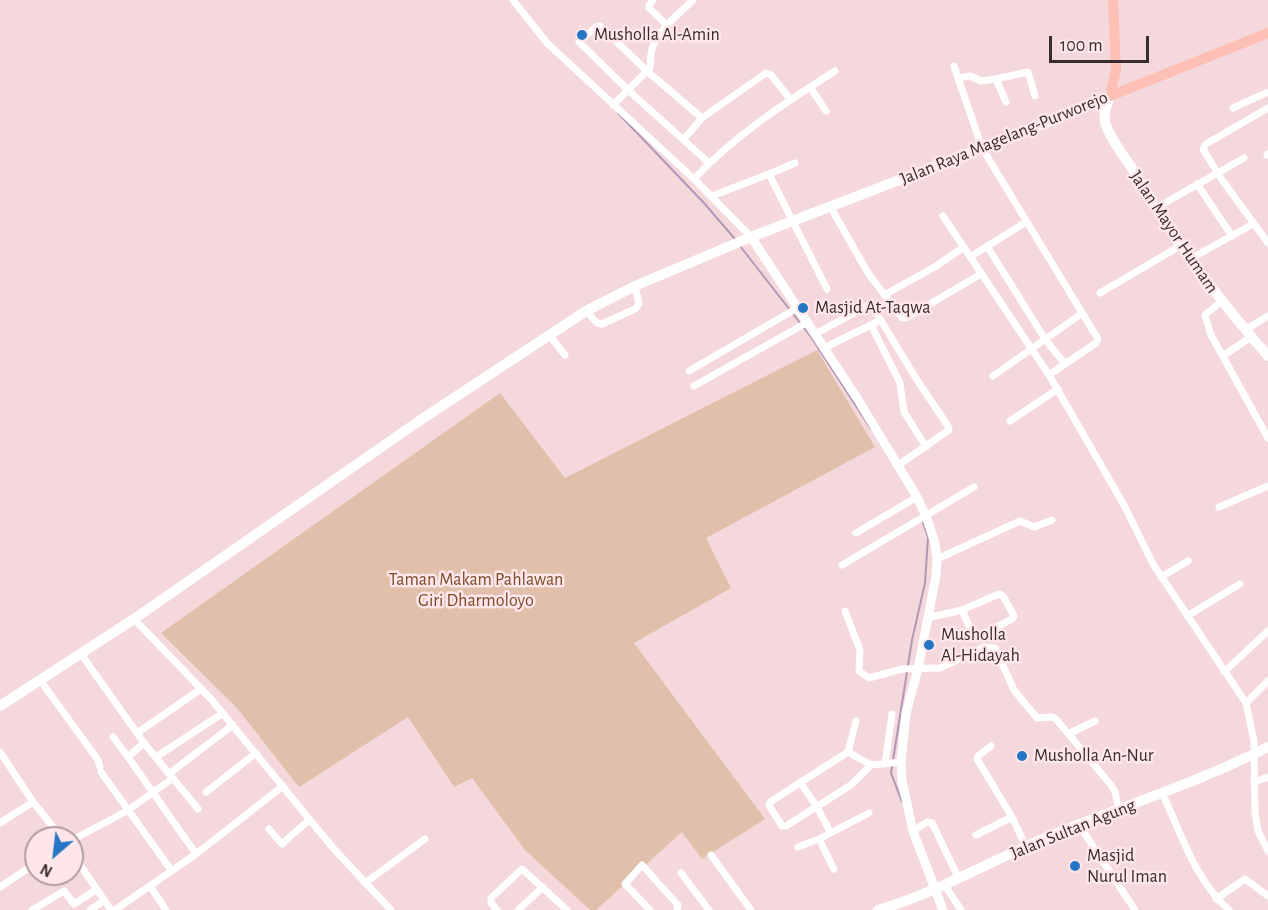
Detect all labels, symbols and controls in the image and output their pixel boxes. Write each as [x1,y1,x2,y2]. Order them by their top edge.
place label: Musholla Al-Amin [594,24,720,46]
scale bar [1052,24,1152,62]
marker: Musholla Al-Amin [575,28,589,42]
text: 100 m [1060,37,1103,55]
street label: Jalan Raya Magelang-Purworejo [897,86,1111,190]
street label: Jalan Mayor Humam [1125,167,1223,297]
place label: Masjid At-Taqwa [815,297,930,319]
marker: Masjid At-Taqwa [796,301,810,315]
park label: Taman Makam Pahlawan Giri Dharmoloyo [389,569,563,612]
place label: Musholla Al-Hidayah [941,624,1020,666]
marker: Musholla Al-Hidayah [922,638,936,652]
place label: Musholla An-Nur [1034,745,1153,767]
marker: Musholla An-Nur [1015,749,1029,763]
street label: Jalan Sultan Agung [1007,794,1139,864]
north arrow [24,826,84,886]
place label: Masjid Nurul Iman [1087,845,1167,888]
marker: Masjid Nurul Iman [1068,859,1082,873]
text: N [38,860,55,880]

